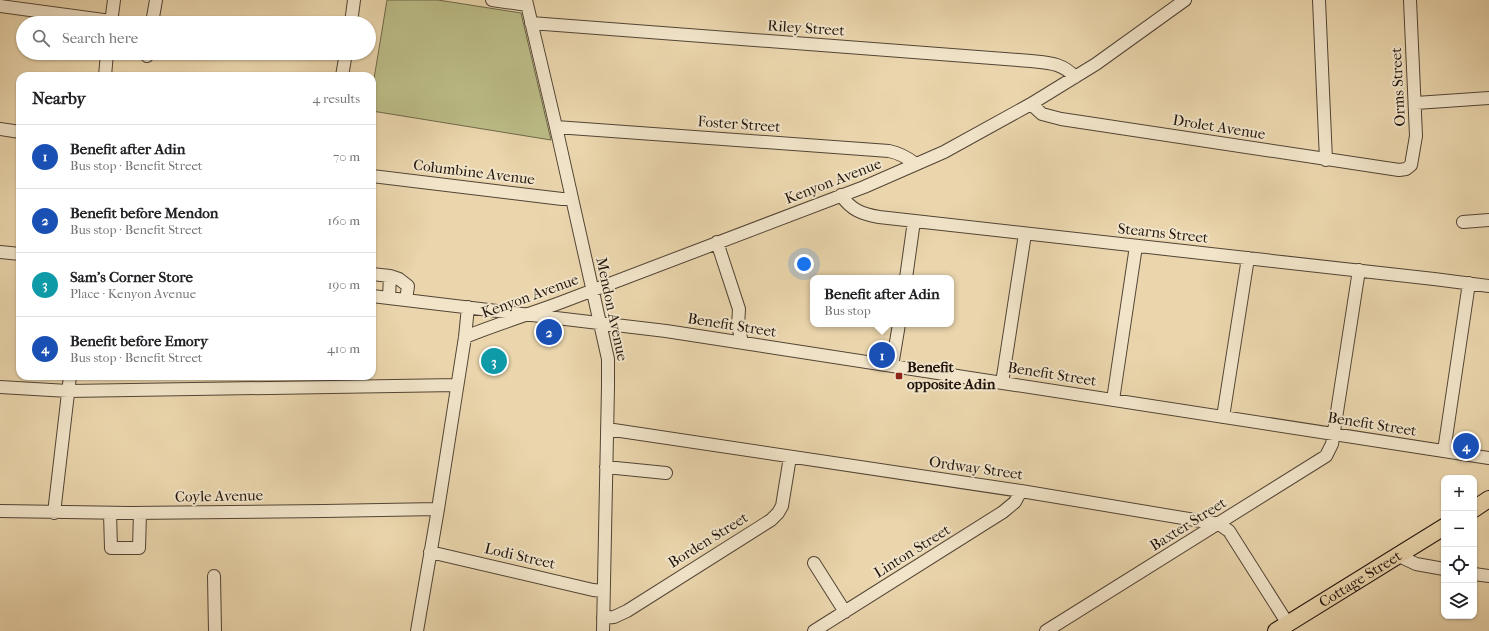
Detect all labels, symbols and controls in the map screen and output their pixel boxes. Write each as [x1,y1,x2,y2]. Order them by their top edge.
search box [16,16,376,60]
street label: Riley Street [767,16,846,40]
icon: search [30,27,52,49]
text: Search here [62,29,138,47]
street label: Orms Street [1387,46,1409,127]
text: Nearby [32,88,86,108]
text: 4 results [313,91,360,106]
street label: Drolet Avenue [1171,111,1267,143]
street label: Foster Street [697,112,782,136]
text: Benefit after Adin [70,140,185,158]
text: 1 [43,149,47,164]
text: 70 m [333,149,360,164]
street label: Kenyon Avenue [782,154,884,208]
street label: Columbine Avenue [412,156,536,188]
text: Bus stop · Benefit Street [70,158,202,173]
text: Benefit before Mendon [70,204,219,222]
text: 2 [42,213,48,228]
text: 160 m [328,213,360,228]
street label: Stearns Street [1117,219,1210,247]
text: Bus stop · Benefit Street [70,222,202,237]
your location [794,254,814,274]
street label: Mendon Avenue [592,255,632,363]
text: Sam's Corner Store [70,268,193,286]
street label: Kenyon Avenue [479,270,581,322]
popup [810,275,954,327]
text: 3 [42,277,48,292]
text: 190 m [328,277,360,292]
text: Benefit after Adin [824,285,940,303]
text: Place · Kenyon Avenue [70,286,196,301]
text: Bus stop [824,303,871,318]
street label: Benefit Street [686,309,778,341]
pin: 2 [536,317,562,347]
text: Benefit before Emory [70,332,208,350]
pin: 1 [869,340,895,370]
text: 4 [41,341,49,356]
text: 410 m [327,341,360,356]
pin: 3 [481,346,507,376]
text: Bus stop · Benefit Street [70,350,202,365]
place label: Benefit opposite Adin [907,358,996,393]
street label: Benefit Street [1006,358,1098,390]
marker: Benefit opposite Adin [894,371,904,381]
street label: Benefit Street [1326,408,1418,440]
pin: 4 [1453,431,1479,461]
street label: Ordway Street [928,453,1025,484]
map controls [1441,475,1477,619]
button: + [1441,475,1477,511]
street label: Coyle Avenue [175,486,264,506]
street label: Baxter Street [1147,493,1230,555]
street label: Borden Street [665,508,752,572]
button: − [1441,511,1477,547]
street label: Linton Street [871,520,954,582]
street label: Lodi Street [483,539,558,573]
street label: Cottage Street [1316,546,1405,611]
button: locate [1441,547,1477,583]
button: layers [1441,583,1477,619]

